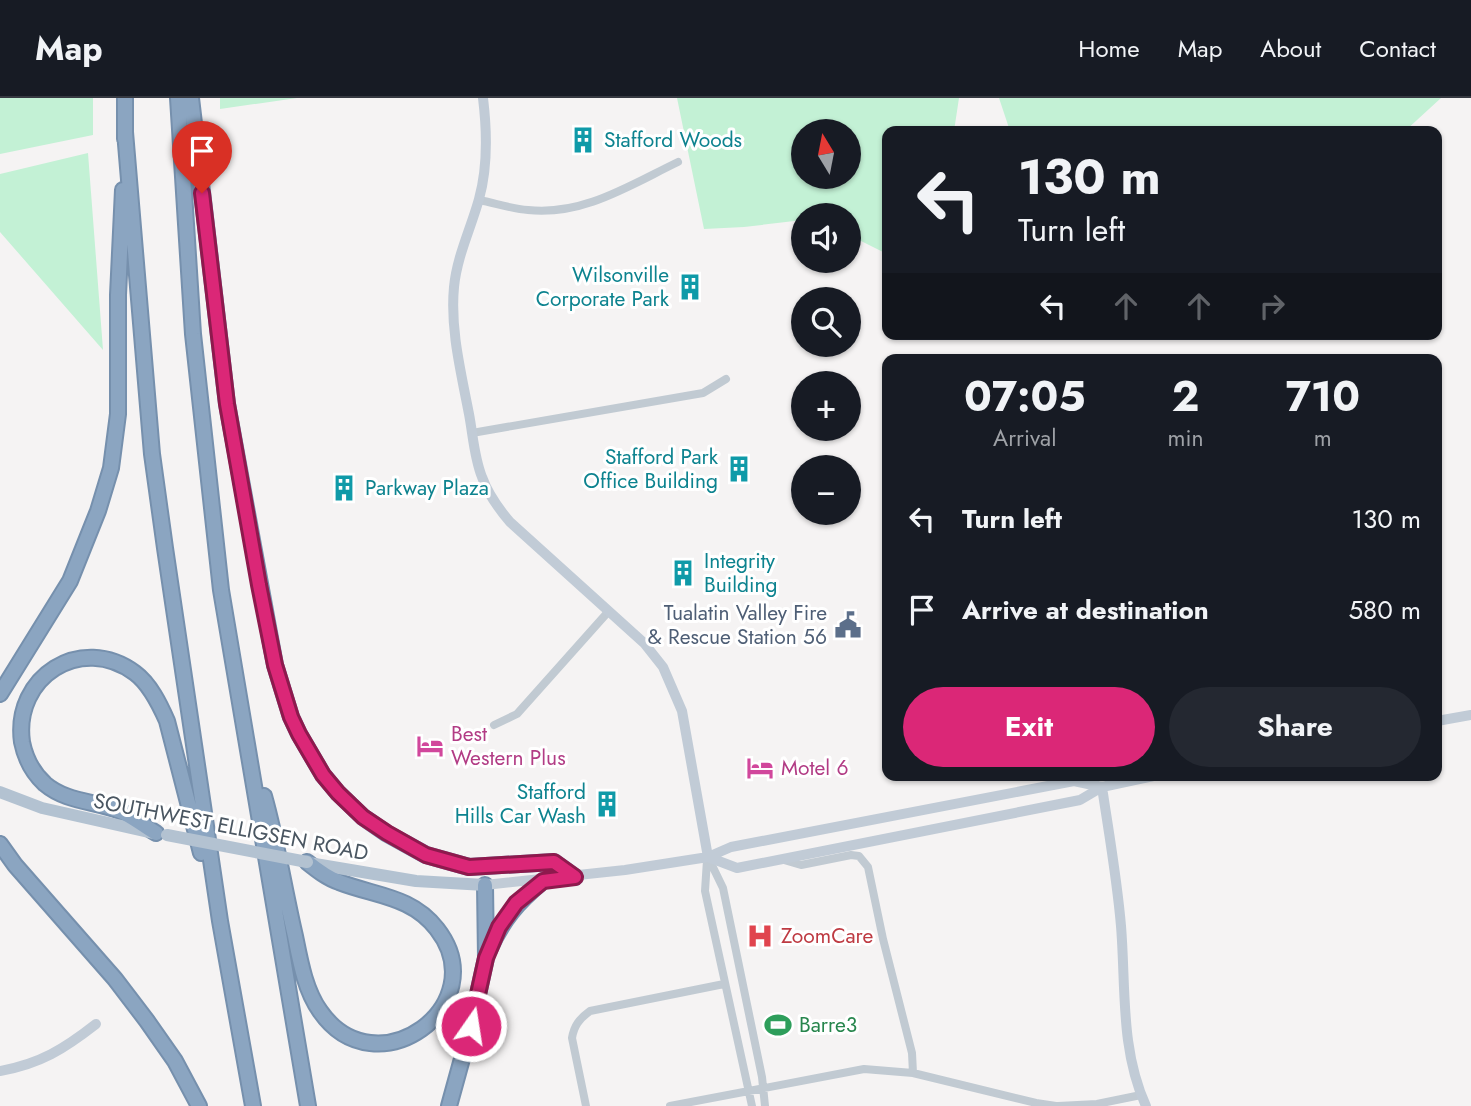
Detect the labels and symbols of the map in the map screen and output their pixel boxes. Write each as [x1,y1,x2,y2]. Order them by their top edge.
north arrow [791,119,861,189]
pin [172,121,232,193]
building icon: Stafford Woods [568,125,598,155]
place label: Stafford Woods [604,125,742,155]
place label: Wilsonville Corporate Park [536,260,670,314]
building icon: Wilsonville Corporate Park [675,272,705,302]
place label: Stafford Park Office Building [583,442,719,496]
building icon: Stafford Park Office Building [724,454,754,484]
building icon: Parkway Plaza [329,473,359,503]
place label: Parkway Plaza [365,473,489,503]
place label: Integrity Building [704,546,777,600]
building icon: Integrity Building [668,558,698,588]
place label: Tualatin Valley Fire & Rescue Station 56 [647,598,827,652]
public building icon: Tualatin Valley Fire & Rescue Station 56 [833,610,863,640]
place label: Best Western Plus [451,719,566,773]
hotel icon: Best Western Plus [415,731,445,761]
hotel icon: Motel 6 [745,753,775,783]
place label: Motel 6 [781,753,849,783]
place label: Stafford Hills Car Wash [455,777,586,831]
street label: SOUTHWEST ELLIGSEN ROAD [91,786,371,868]
building icon: Stafford Hills Car Wash [592,789,622,819]
hospital icon: ZoomCare [745,921,775,951]
place label: ZoomCare [781,921,874,951]
position arrow [434,989,508,1063]
sports icon: Barre3 [763,1010,793,1040]
place label: Barre3 [799,1010,857,1040]

